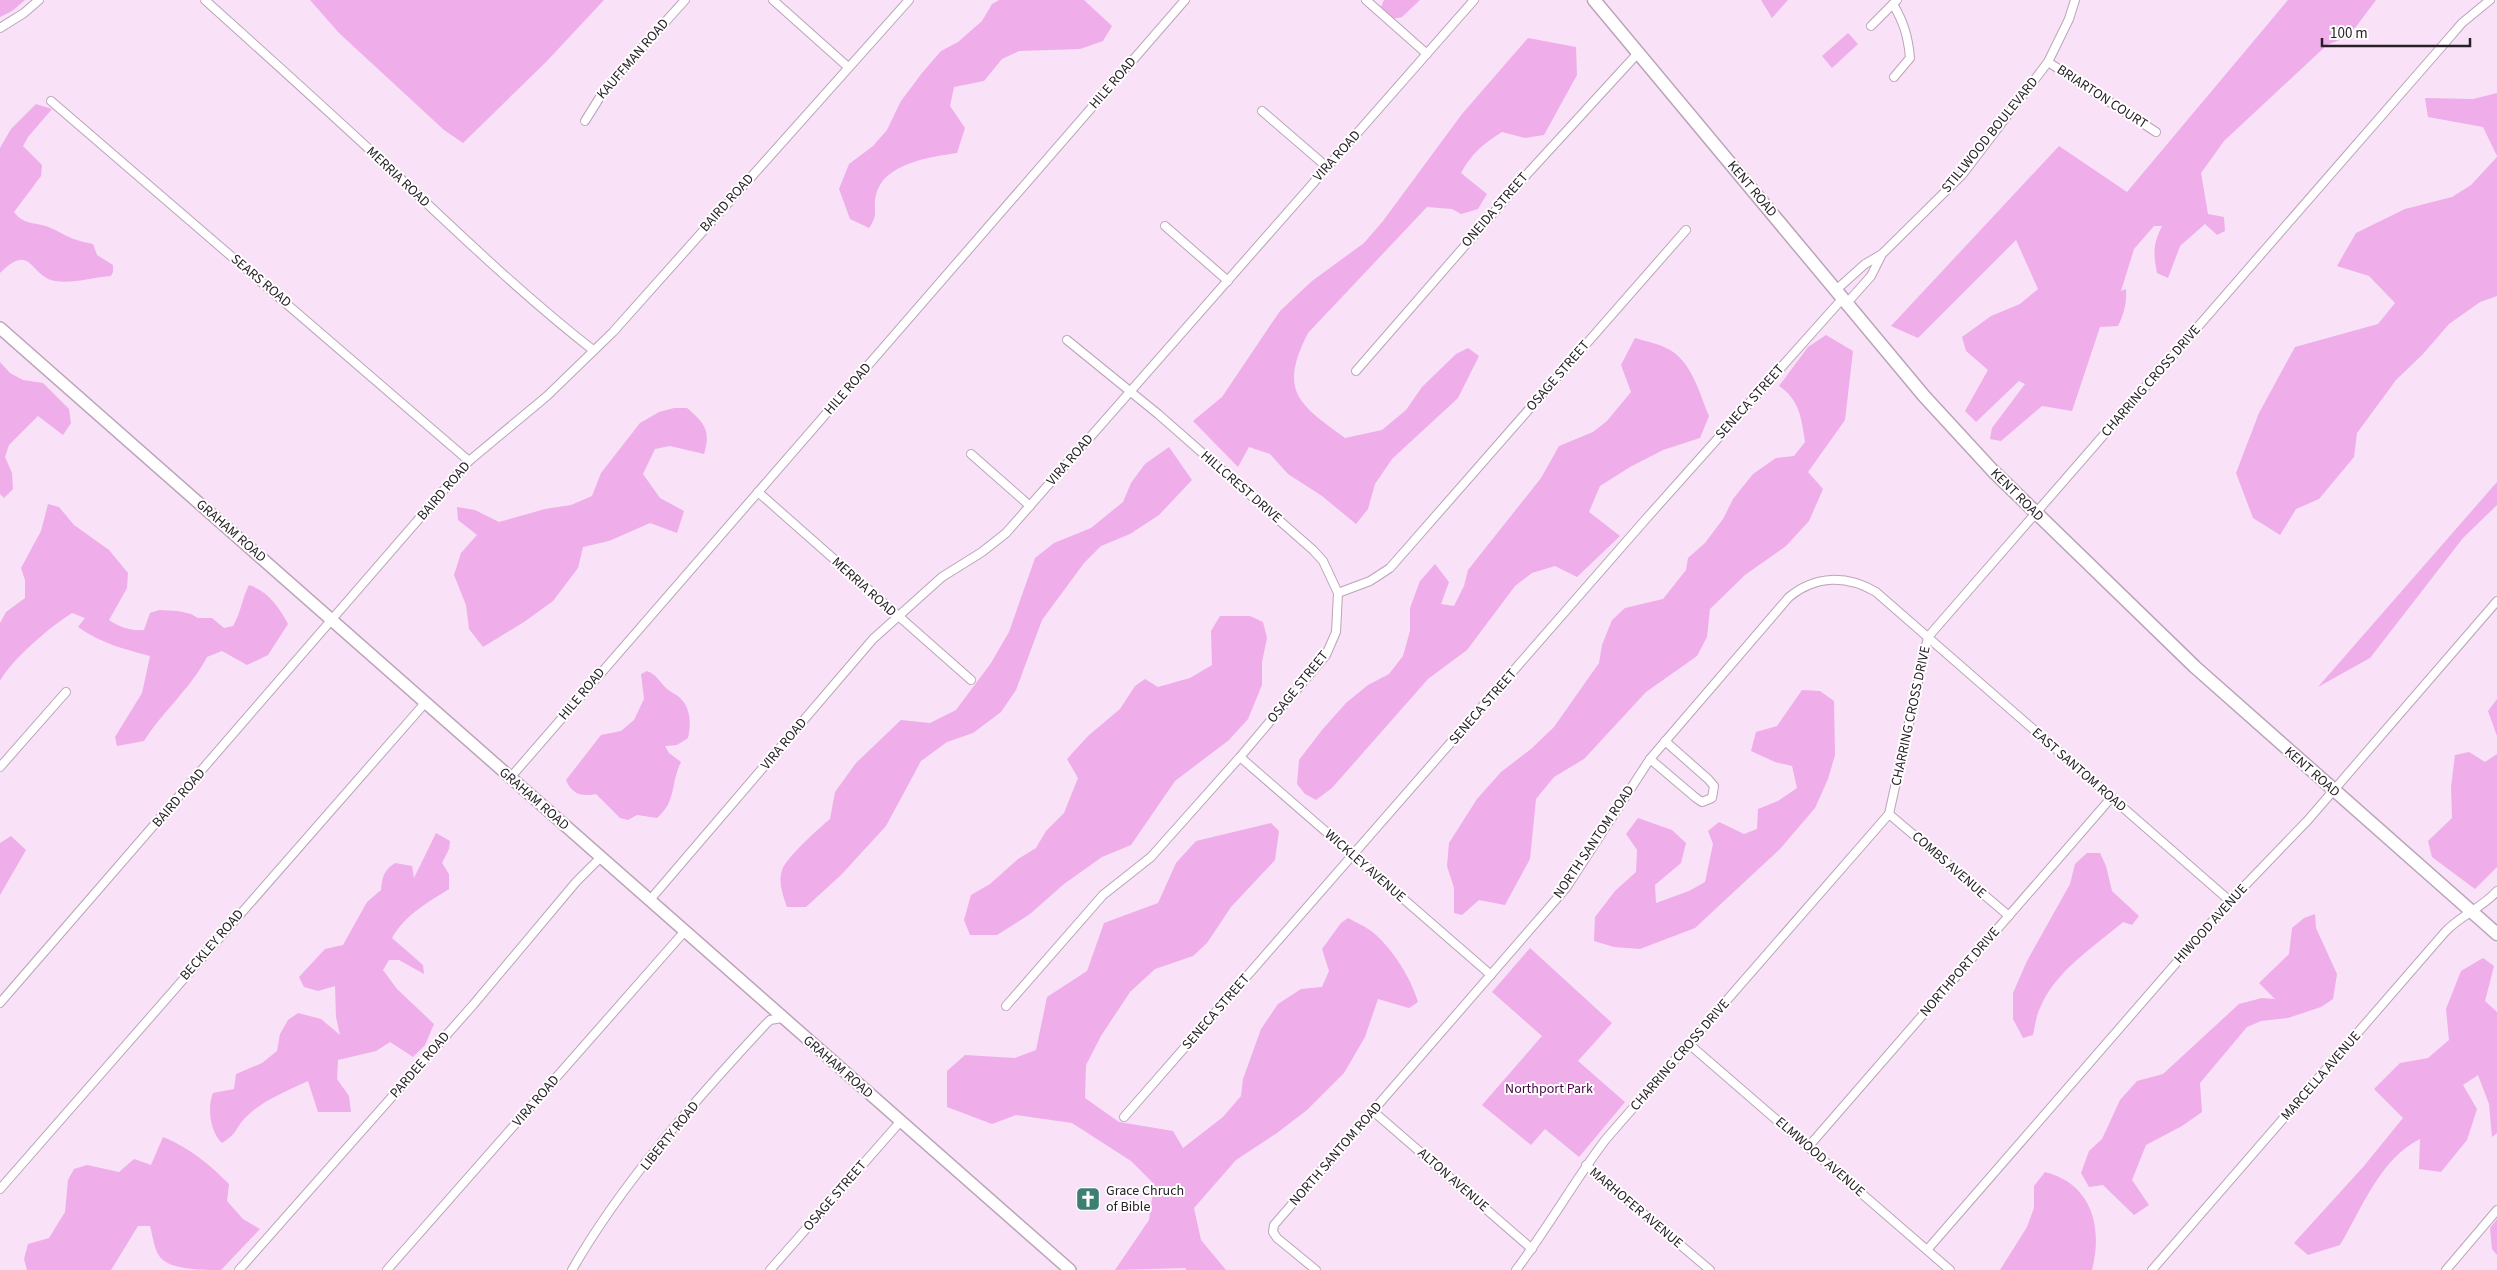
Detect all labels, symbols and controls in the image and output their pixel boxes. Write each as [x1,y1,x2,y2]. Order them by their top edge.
street label: KAUFFMAN ROAD [592,14,674,104]
scale bar [2322,15,2470,47]
text: 100 m [2330,23,2368,44]
street label: HILE ROAD [1085,53,1141,113]
street label: BRIARTON COURT [2053,60,2152,134]
street label: STILLWOOD BOULEVARD [1937,73,2043,197]
street label: VIRA ROAD [1309,126,1365,186]
street label: MERRIA ROAD [362,142,434,212]
street label: KENT ROAD [1722,156,1782,222]
street label: ONEIDA STREET [1457,168,1533,252]
street label: BAIRD ROAD [695,169,759,237]
street label: SEARS ROAD [226,250,296,312]
street label: CHARRING CROSS DRIVE [2097,321,2205,441]
street label: OSAGE STREET [1522,336,1595,416]
street label: HILE ROAD [820,359,876,419]
street label: SENECA STREET [1711,360,1789,444]
street label: VIRA ROAD [1042,430,1098,490]
street label: HILLCREST DRIVE [1196,446,1286,528]
street label: BAIRD ROAD [413,457,475,525]
street label: KENT ROAD [1986,464,2048,526]
street label: GRAHAM ROAD [192,495,270,567]
street label: MERRIA ROAD [827,553,901,621]
street label: CHARRING CROSS DRIVE [1886,644,1936,788]
street label: OSAGE STREET [1263,646,1334,727]
street label: HILE ROAD [554,663,610,725]
street label: SENECA STREET [1444,664,1522,749]
street label: VIRA ROAD [756,714,812,774]
street label: EAST SANTOM ROAD [2027,723,2131,817]
street label: KENT ROAD [2280,742,2344,802]
street label: GRAHAM ROAD [495,763,573,835]
street label: BAIRD ROAD [148,764,210,832]
street label: NORTH SANTOM ROAD [1549,781,1639,903]
street label: WICKLEY AVENUE [1320,825,1410,907]
street label: COMBS AVENUE [1907,827,1991,903]
street label: HIWOOD AVENUE [2170,880,2252,968]
street label: BECKLEY ROAD [175,905,249,985]
street label: NORTHPORT DRIVE [1915,923,2005,1021]
street label: SENECA STREET [1177,969,1255,1054]
street label: CHARRING CROSS DRIVE [1626,995,1734,1115]
street label: PARDEE ROAD [385,1027,455,1103]
street label: MARCELLA AVENUE [2277,1027,2365,1125]
street label: GRAHAM ROAD [799,1031,877,1103]
street label: VIRA ROAD [508,1071,564,1131]
park label: Northport Park [1505,1079,1593,1099]
street label: LIBERTY ROAD [636,1097,704,1175]
street label: NORTH SANTOM ROAD [1285,1097,1387,1211]
street label: ELMWOOD AVENUE [1771,1112,1869,1202]
street label: ALTON AVENUE [1413,1143,1493,1217]
street label: OSAGE STREET [799,1156,872,1236]
street label: MARHOFER AVENUE [1585,1163,1687,1253]
place label: Grace Chruch of Bible [1106,1181,1184,1217]
church icon: Grace Chruch of Bible [1075,1186,1101,1212]

